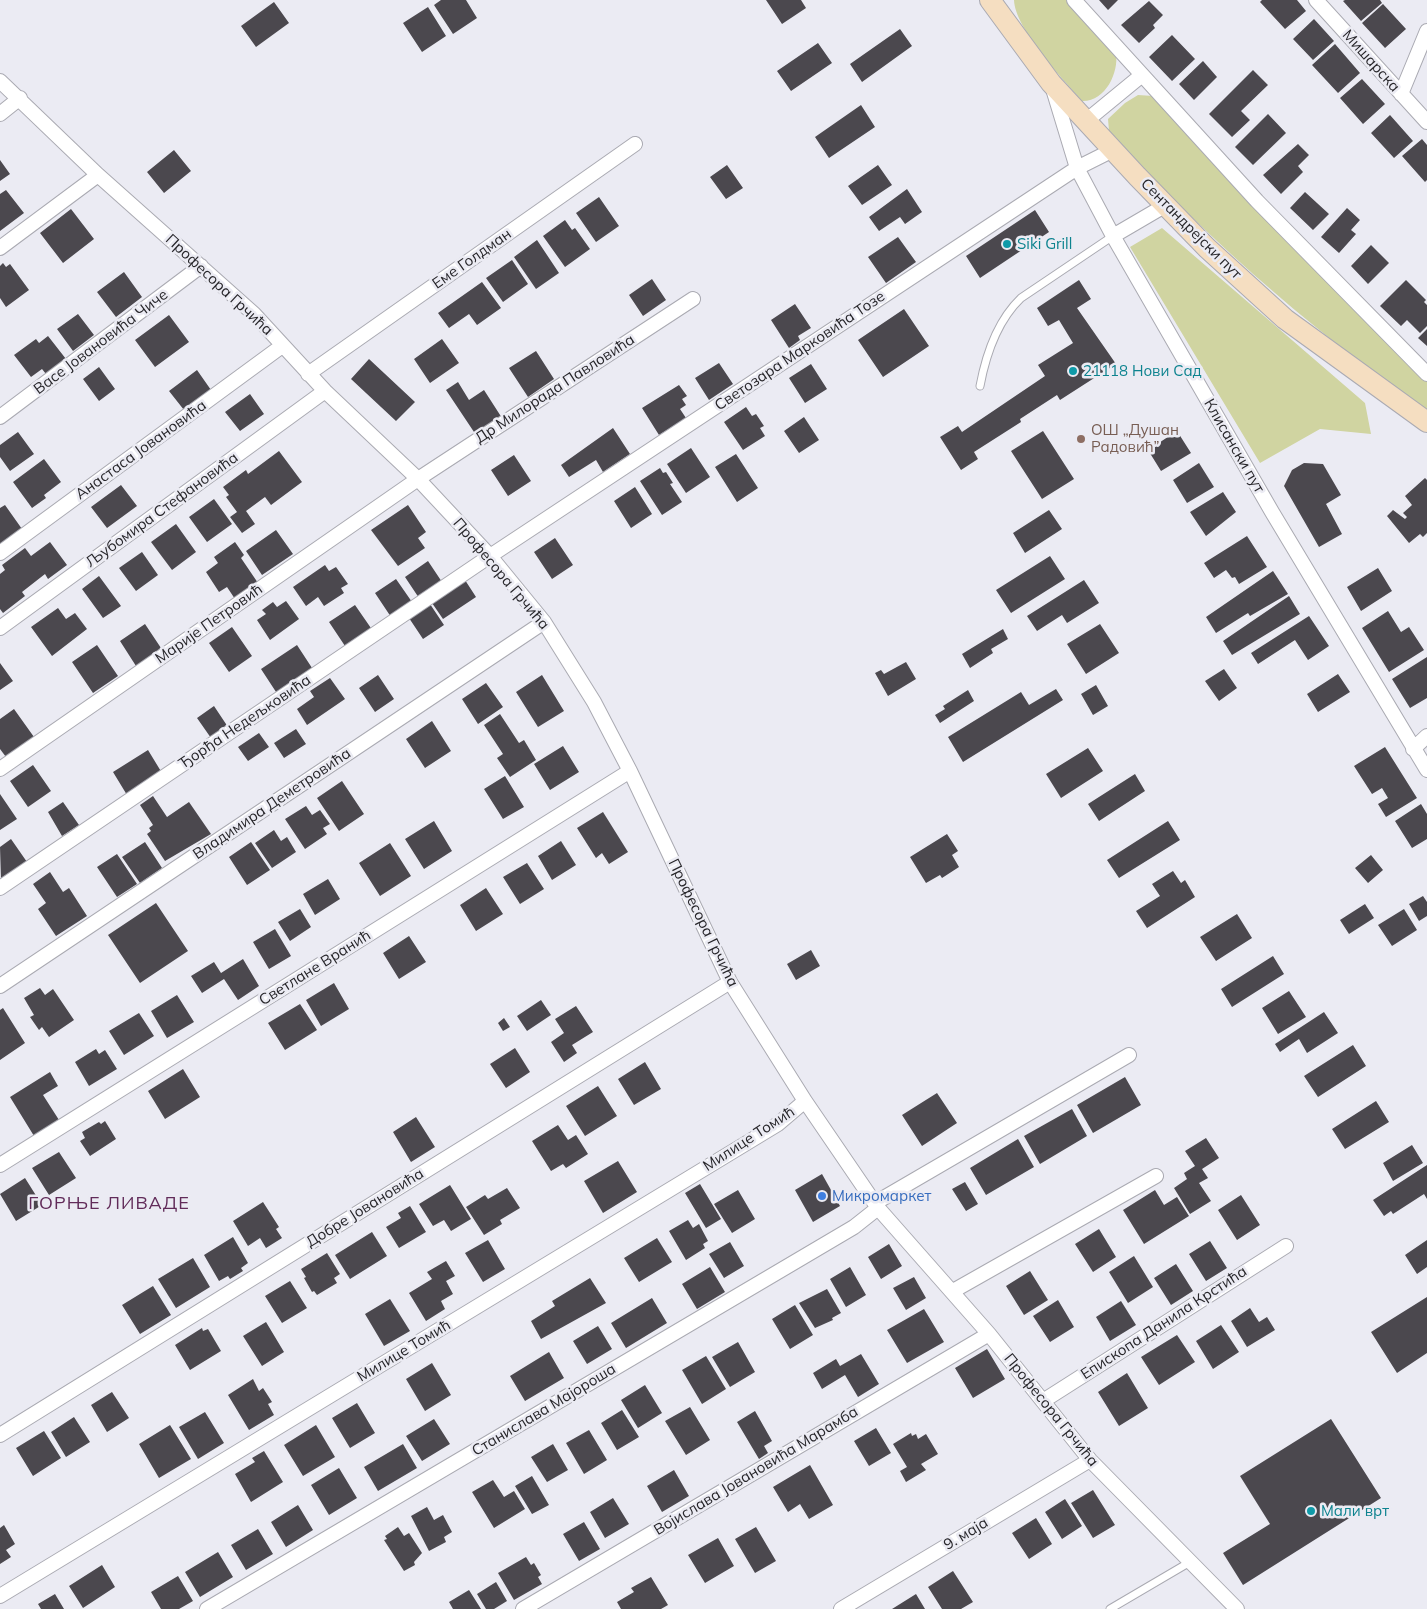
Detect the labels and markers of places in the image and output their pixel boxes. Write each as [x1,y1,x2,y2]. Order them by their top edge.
place label: Siki Grill [1017,235,1072,253]
marker: Siki Grill [1001,238,1013,250]
place label: 21118 Нови Сад [1083,362,1202,380]
marker: 21118 Нови Сад [1067,365,1079,377]
place label: ОШ „Душан Радовић” [1091,421,1179,456]
marker: ОШ „Душан Радовић” [1075,433,1087,445]
place label: Микромаркет [832,1187,931,1205]
marker: Микромаркет [816,1190,828,1202]
place label: Мали врт [1321,1502,1389,1520]
marker: Мали врт [1305,1505,1317,1517]

